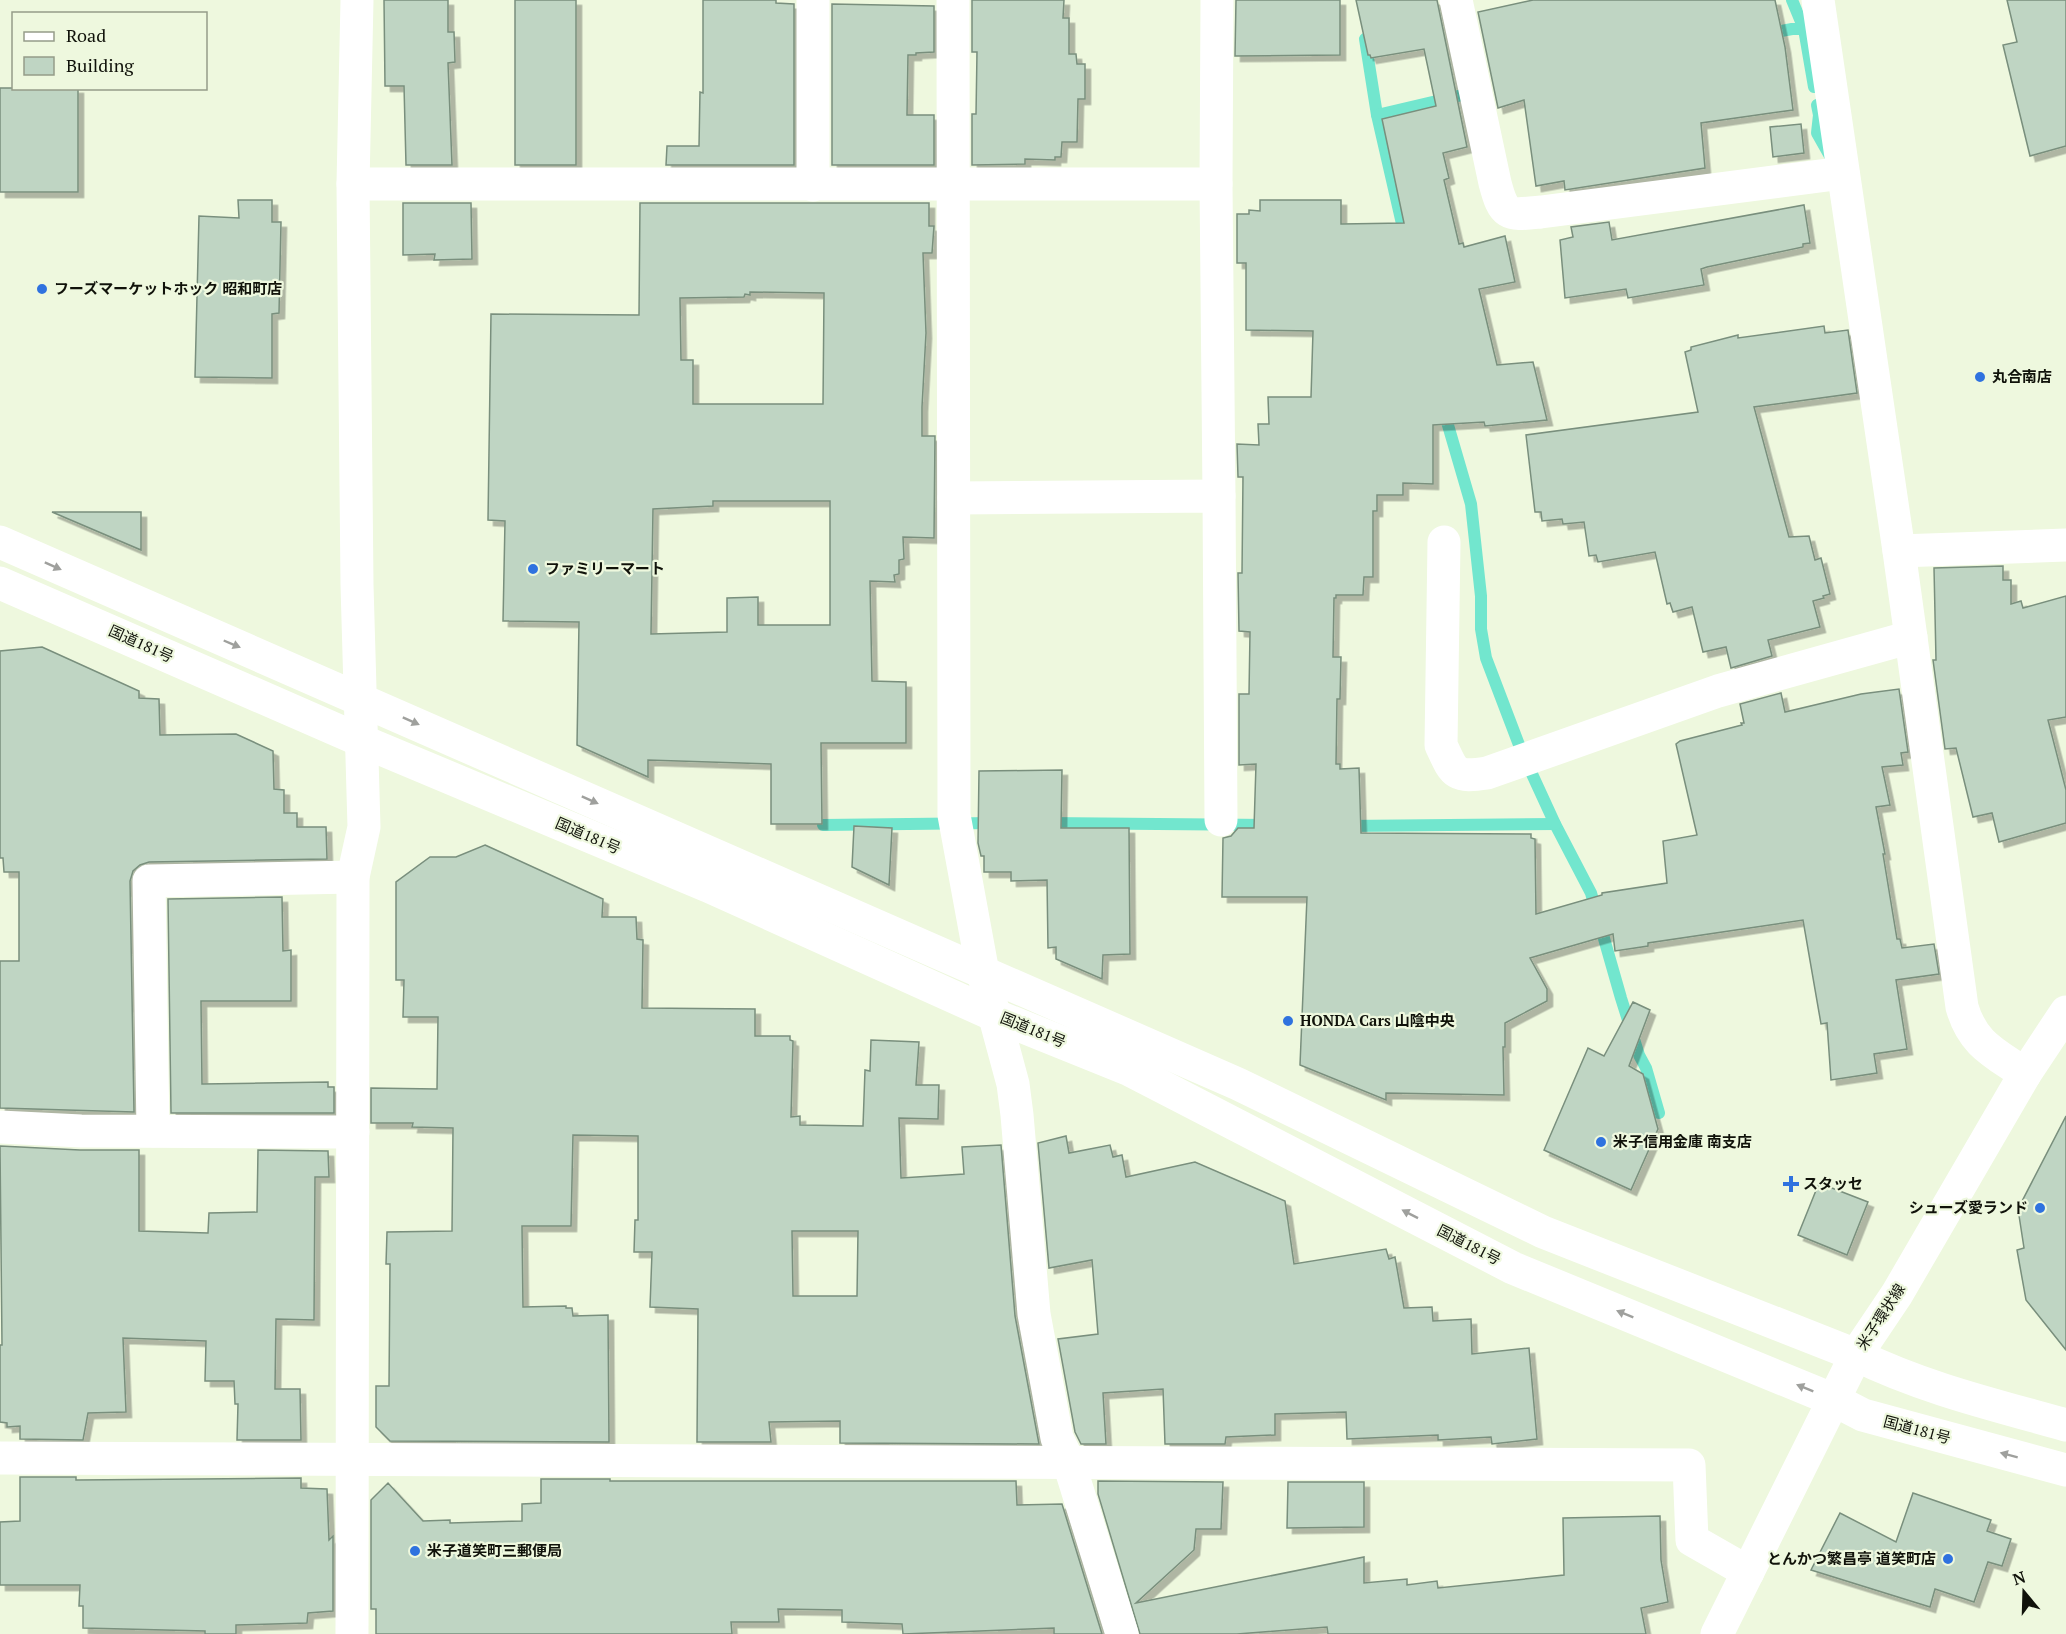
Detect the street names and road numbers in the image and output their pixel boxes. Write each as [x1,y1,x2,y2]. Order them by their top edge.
street label: 国道181号 [106,620,177,666]
street label: 国道181号 [553,812,624,858]
street label: 国道181号 [998,1007,1069,1051]
street label: 国道181号 [1434,1220,1505,1269]
street label: 米子環状線 [1851,1280,1909,1353]
street label: 国道181号 [1881,1410,1953,1448]

